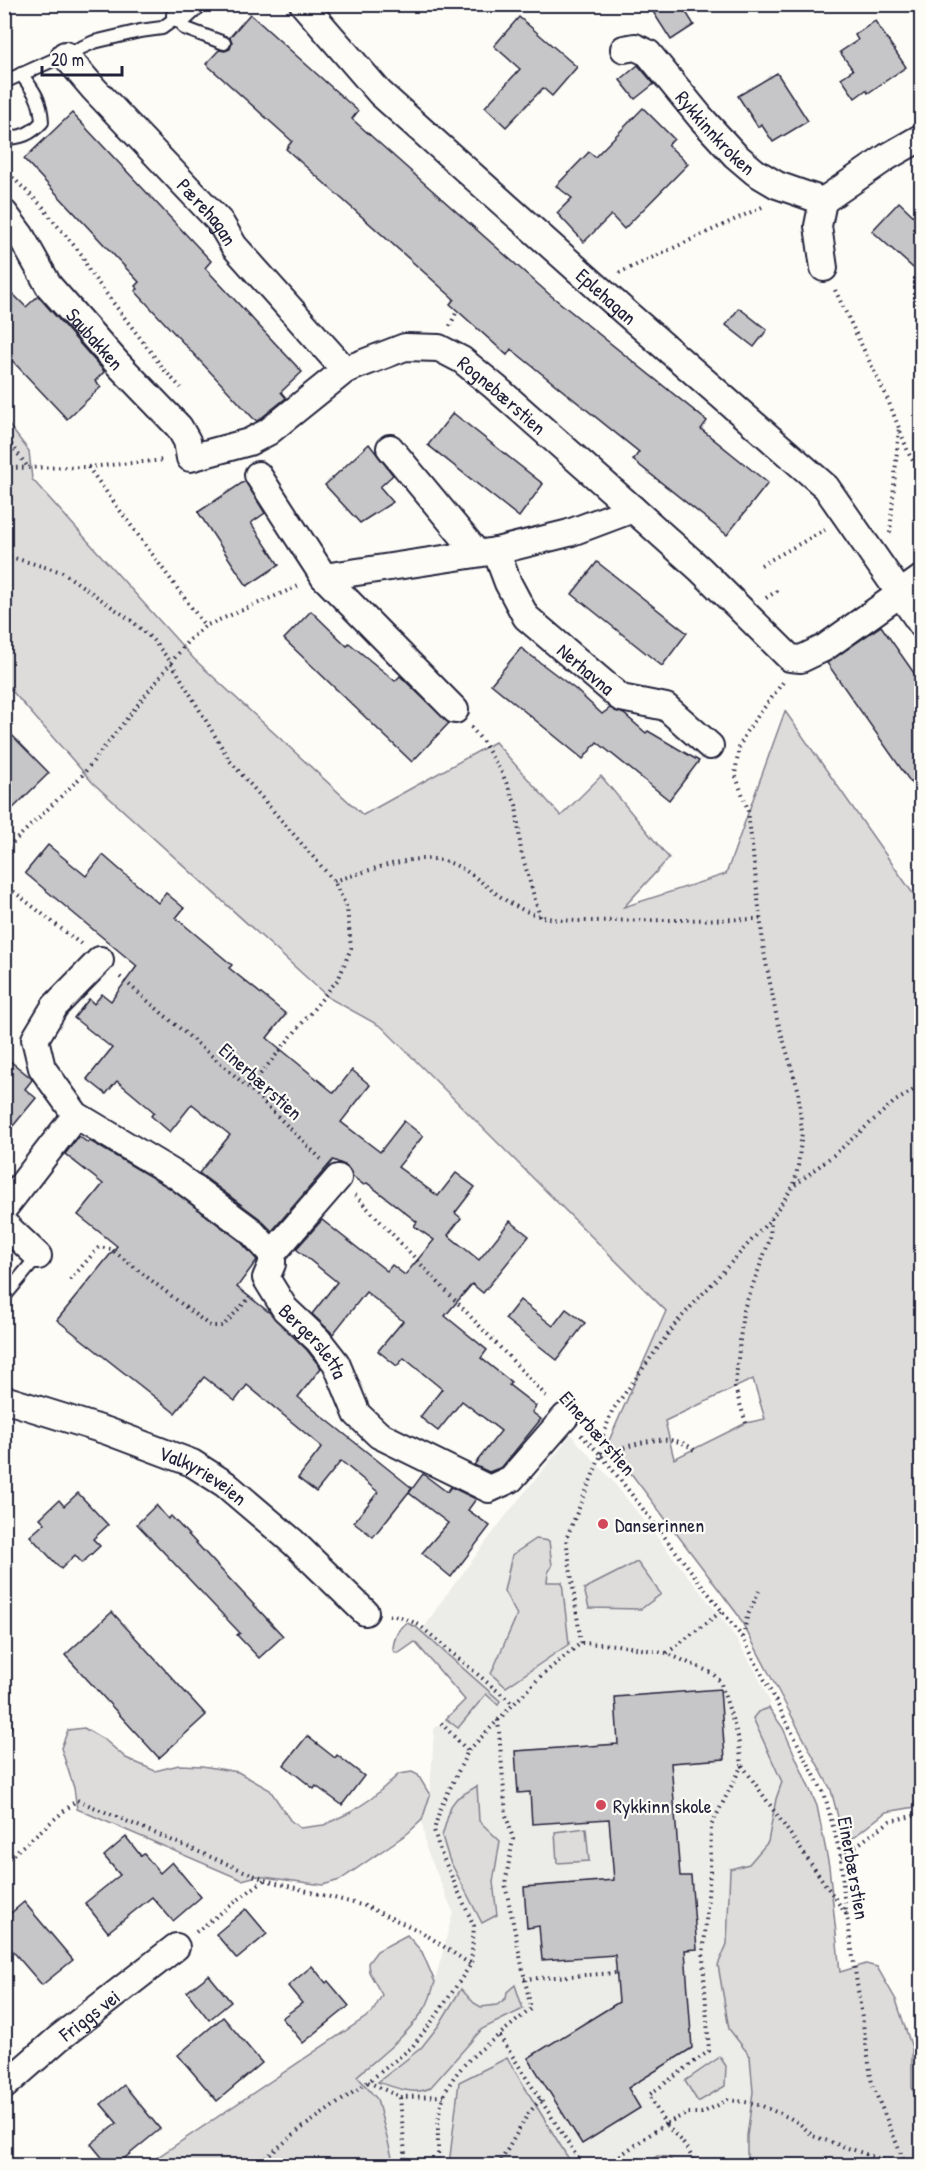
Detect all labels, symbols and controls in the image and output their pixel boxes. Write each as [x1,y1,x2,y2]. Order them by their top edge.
scale bar [42,39,122,77]
text: 20 m [51,47,84,72]
street label: Rykkinnkroken [670,84,762,180]
street label: Pærehagan [171,172,244,250]
street label: Eplehagan [571,261,643,330]
street label: Saubakken [61,302,130,375]
street label: Rognebærstien [453,349,553,440]
street label: Nerhavna [552,636,621,701]
street label: Einerbærstien [213,1036,309,1126]
street label: Bergersletta [273,1297,354,1382]
street label: Einerbærstien [554,1385,642,1481]
street label: Valkyrieveien [155,1438,253,1511]
place label: Danserinnen [615,1511,704,1538]
marker: Danserinnen [596,1517,610,1531]
place label: Rykkinn skole [613,1792,712,1819]
marker: Rykkinn skole [594,1798,608,1812]
street label: Einerbærstien [832,1815,876,1921]
street label: Friggs vei [52,1982,125,2048]

